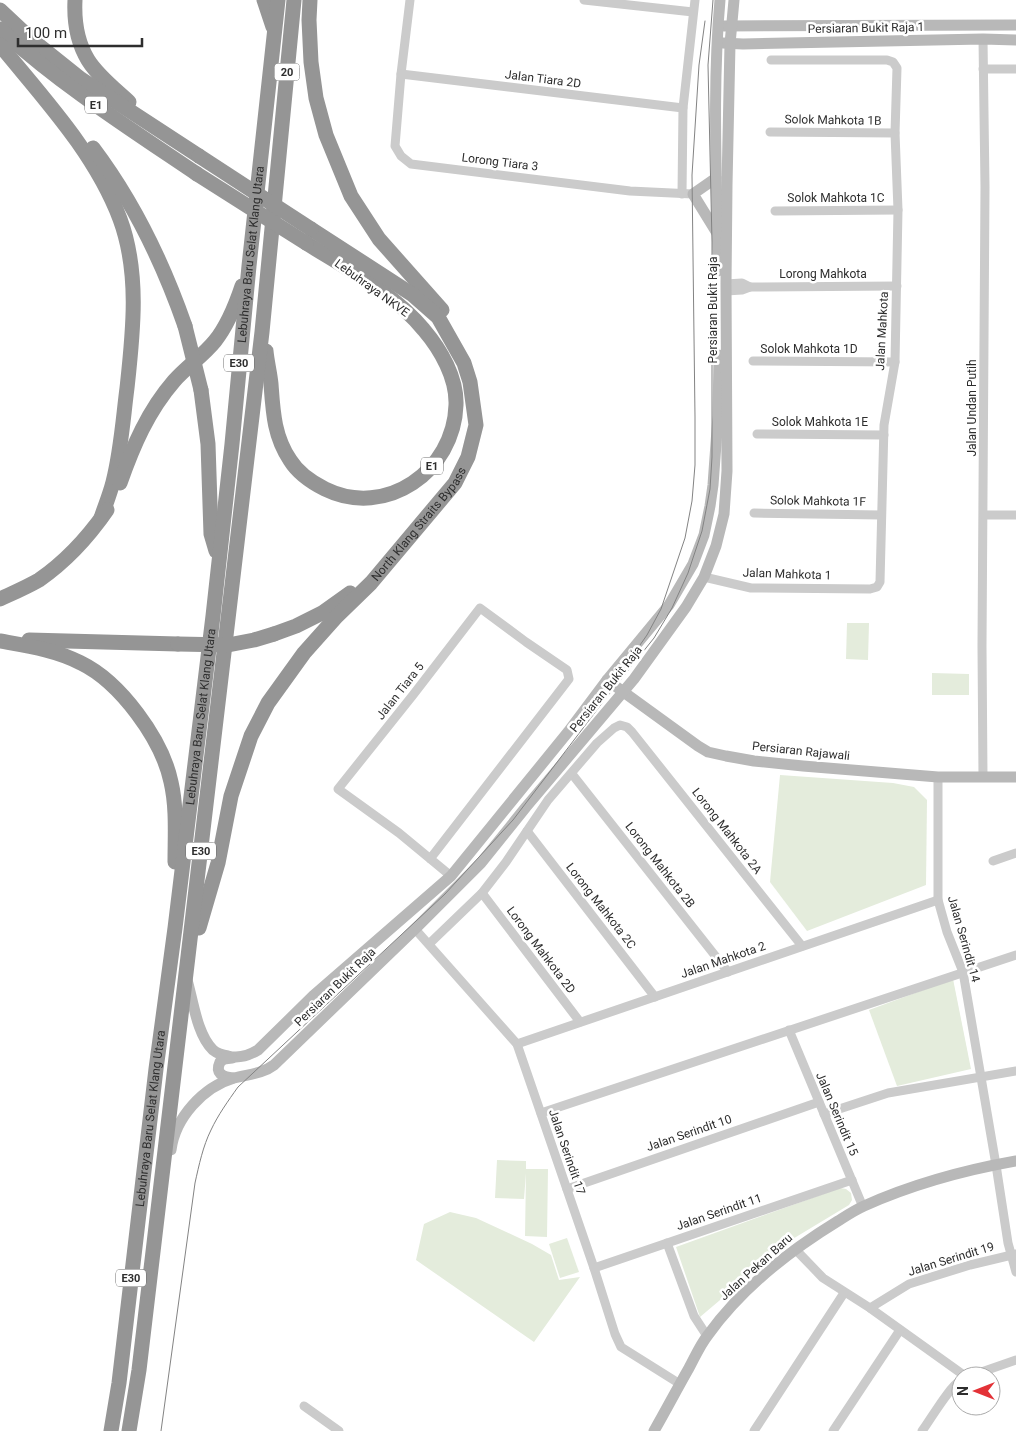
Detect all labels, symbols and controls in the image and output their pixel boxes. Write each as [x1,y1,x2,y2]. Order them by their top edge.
scale bar [18,15,141,47]
street label: Persiaran Bukit Raja 1 [808,20,924,36]
text: 100 m [25,24,67,42]
road number: 20 [274,64,300,80]
street label: Jalan Tiara 2D [504,67,582,91]
road number: E1 [85,96,107,114]
street label: Solok Mahkota 1B [784,112,882,128]
street label: Lorong Tiara 3 [461,150,539,174]
street label: Lebuhraya Baru Selat Klang Utara [235,165,267,343]
street label: Solok Mahkota 1C [787,191,885,205]
street label: Lebuhraya NKVE [332,256,412,320]
street label: Persiaran Bukit Raja [706,257,720,363]
street label: Lorong Mahkota [779,267,867,281]
street label: Jalan Mahkota [873,291,891,371]
street label: Solok Mahkota 1D [760,342,858,356]
road number: E30 [224,354,254,372]
street label: Jalan Undan Putih [965,359,979,457]
street label: Solok Mahkota 1E [772,415,868,429]
road number: E1 [421,458,443,474]
street label: North Klang Straits Bypass [369,465,469,584]
street label: Solok Mahkota 1F [770,493,867,509]
street label: Jalan Mahkota 1 [742,565,832,583]
street label: Lebuhraya Baru Selat Klang Utara [183,628,218,806]
street label: Persiaran Bukit Raja [567,643,645,735]
street label: Jalan Tiara 5 [373,659,427,722]
street label: Persiaran Rajawali [751,739,851,763]
street label: Lorong Mahkota 2A [689,785,765,877]
street label: Lorong Mahkota 2B [622,819,698,911]
road number: E30 [186,842,216,859]
street label: Lorong Mahkota 2C [563,860,639,952]
street label: Jalan Serindit 14 [945,894,983,984]
street label: Lorong Mahkota 2D [504,904,578,996]
street label: Jalan Mahkota 2 [679,939,768,981]
street label: Persiaran Bukit Raja [292,945,378,1029]
street label: Lebuhraya Baru Selat Klang Utara [133,1029,168,1208]
street label: Jalan Serindit 15 [813,1070,861,1158]
street label: Jalan Serindit 17 [546,1107,588,1197]
street label: Jalan Serindit 10 [644,1112,734,1154]
street label: Jalan Serindit 11 [674,1191,764,1233]
street label: Jalan Pekan Baru [717,1231,795,1303]
street label: Jalan Serindit 19 [906,1239,996,1279]
road number: E30 [116,1270,146,1286]
north arrow [951,1366,1001,1416]
text: N [955,1386,971,1396]

